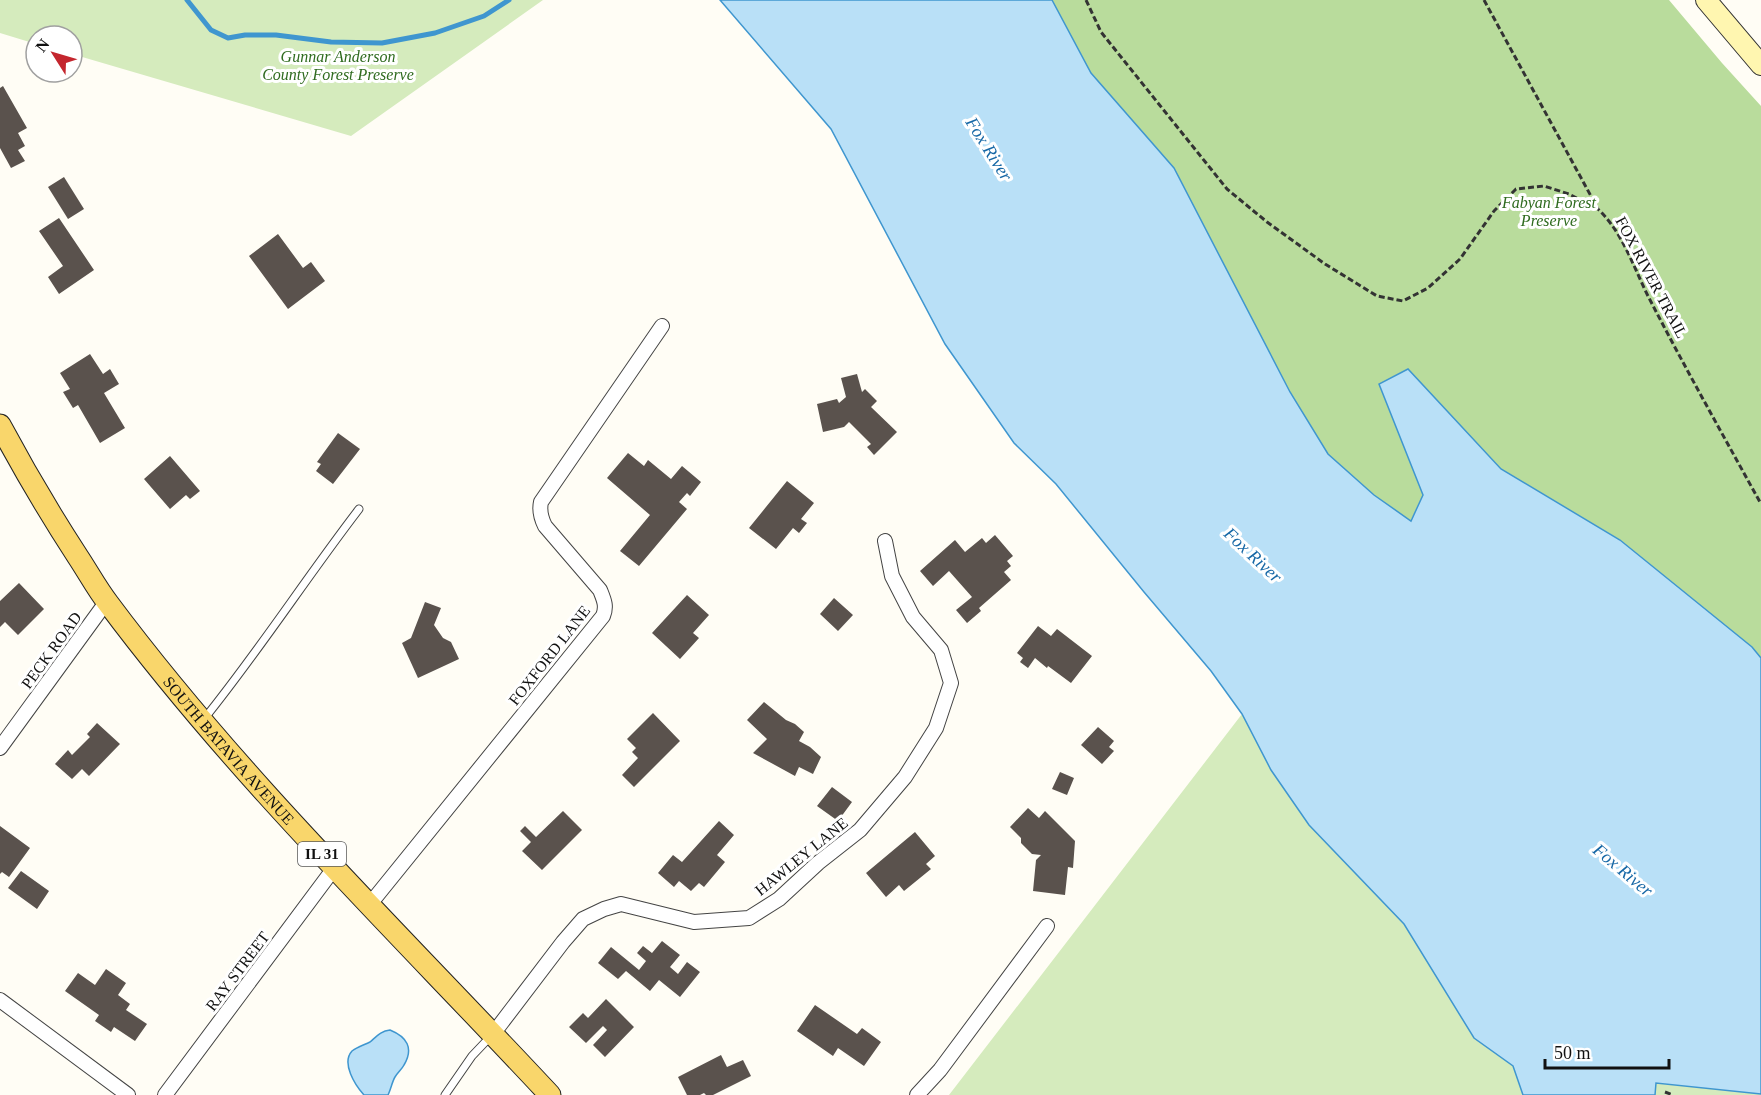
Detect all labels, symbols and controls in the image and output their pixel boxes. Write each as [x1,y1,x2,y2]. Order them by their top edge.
north arrow [24,24,84,84]
text: N [32,35,53,55]
park label: Gunnar Anderson County Forest Preserve [262,48,414,84]
water label: Fox River [961,113,1017,185]
park label: Fabyan Forest Preserve [1501,194,1597,229]
street label: FOX RIVER TRAIL [1612,214,1691,341]
water label: Fox River [1219,523,1287,587]
street label: FOXFORD LANE [505,602,593,708]
street label: PECK ROAD [18,609,85,692]
street label: SOUTH BATAVIA AVENUE [160,673,298,828]
street label: HAWLEY LANE [752,814,851,899]
water label: Fox River [1588,839,1658,901]
road number: IL 31 [298,842,346,866]
street label: RAY STREET [202,928,273,1014]
scale bar [1545,1032,1670,1070]
text: 50 m [1554,1043,1591,1063]

